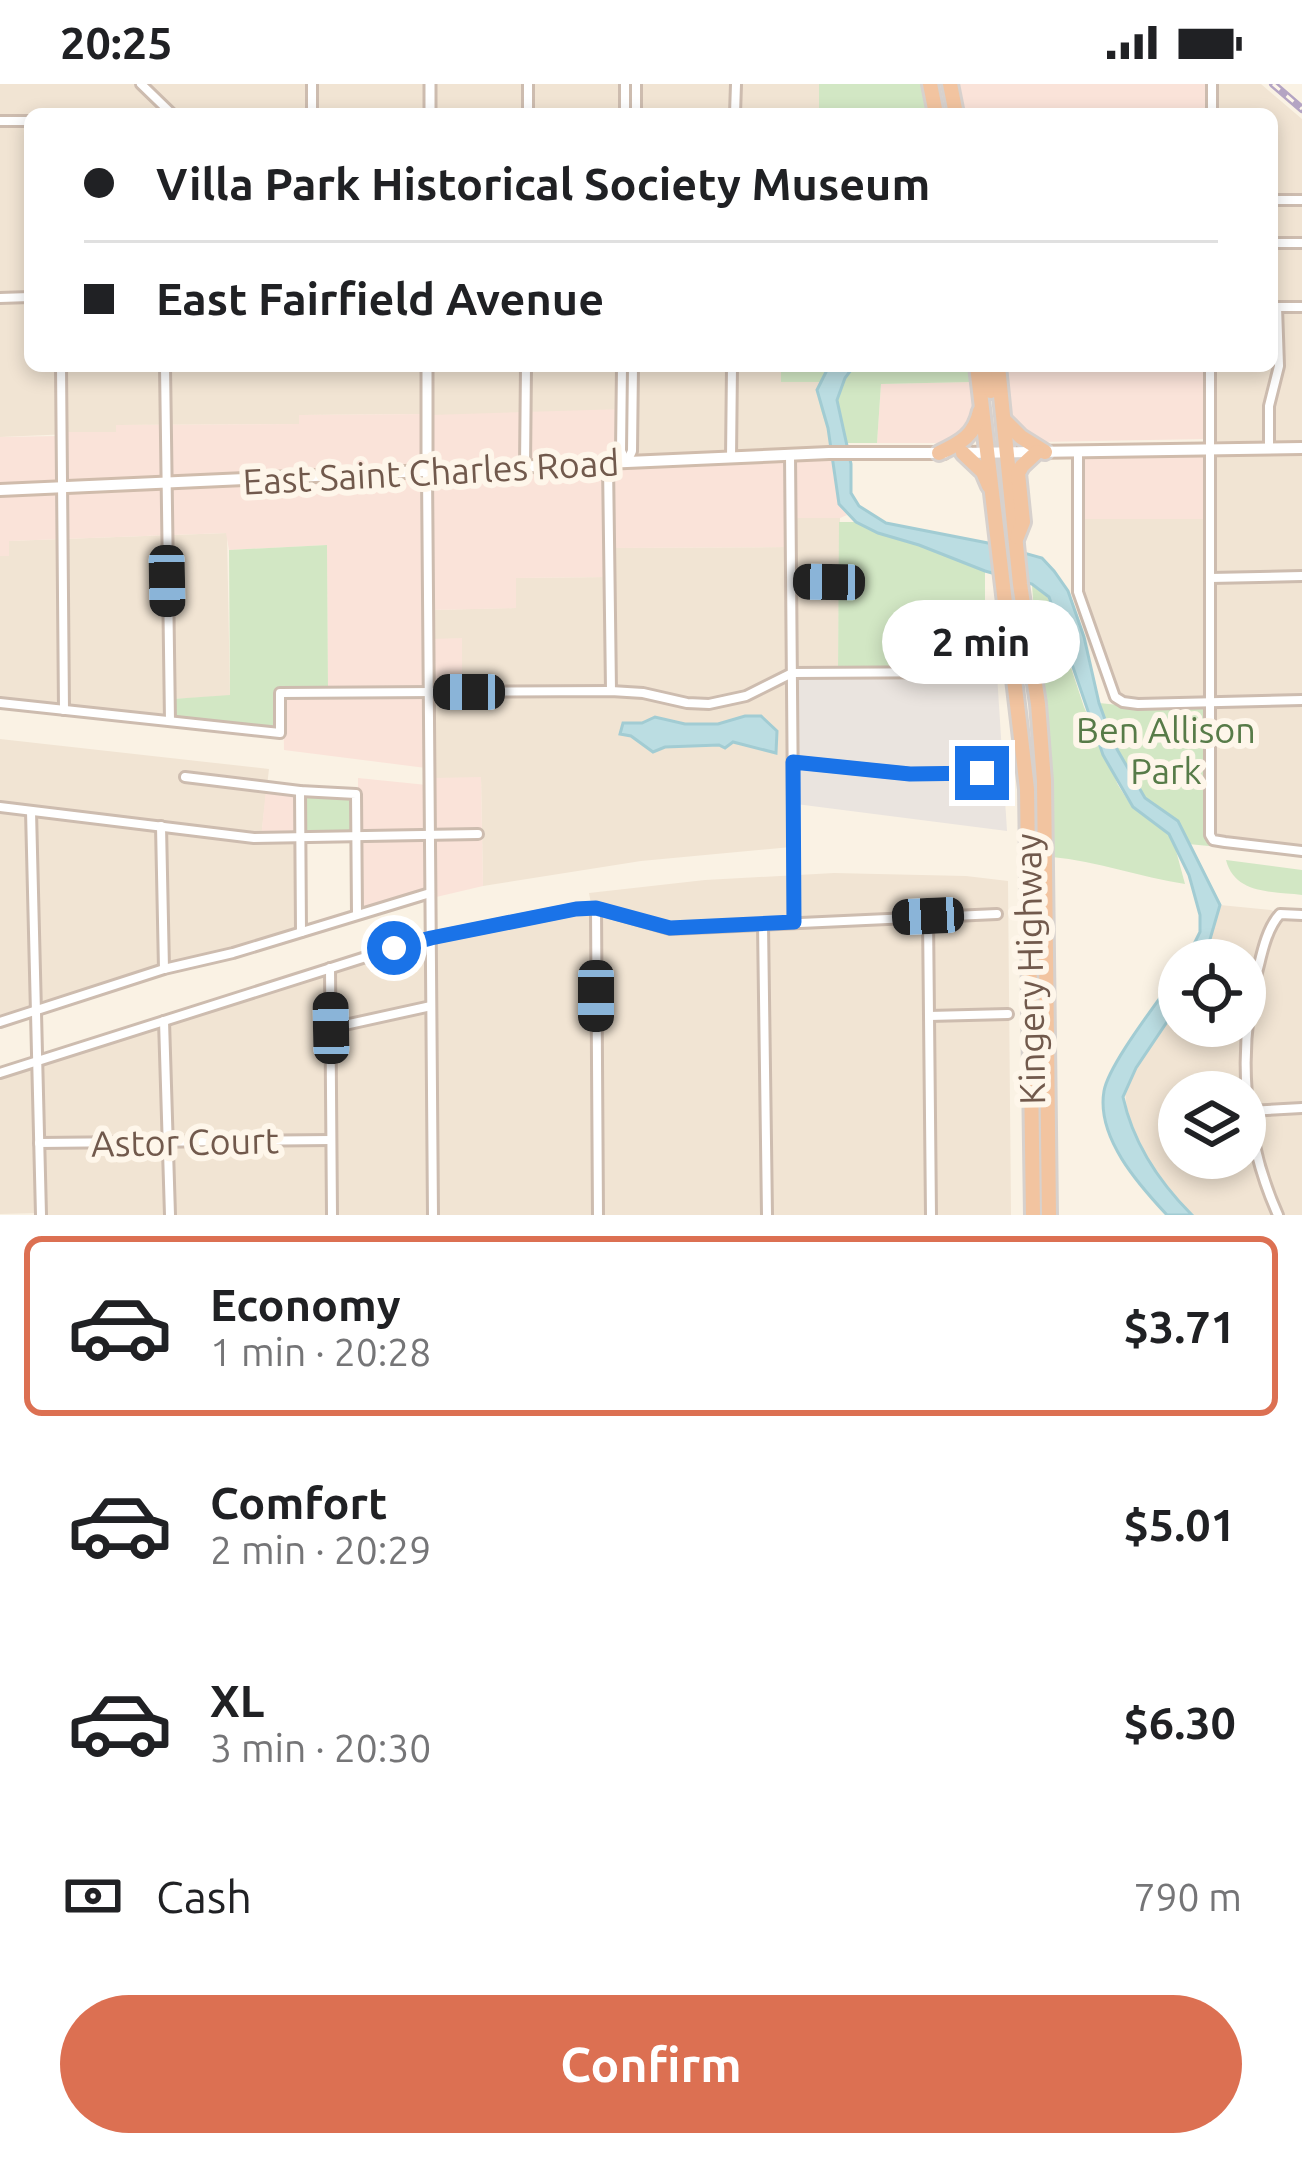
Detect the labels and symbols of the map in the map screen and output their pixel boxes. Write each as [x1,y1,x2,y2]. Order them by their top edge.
street label: East Saint Charles Road [242,441,620,502]
car [148,545,186,617]
car [793,563,865,601]
callout: 2 min [883,599,1081,683]
car [433,674,505,710]
park label: Ben Allison Park [1076,709,1256,791]
route end [955,746,1009,800]
street label: Kingery Highway [1007,833,1052,1105]
car [891,896,965,936]
route start [367,921,421,975]
car [578,960,614,1032]
car [312,992,350,1064]
street label: Astor Court [91,1119,279,1164]

